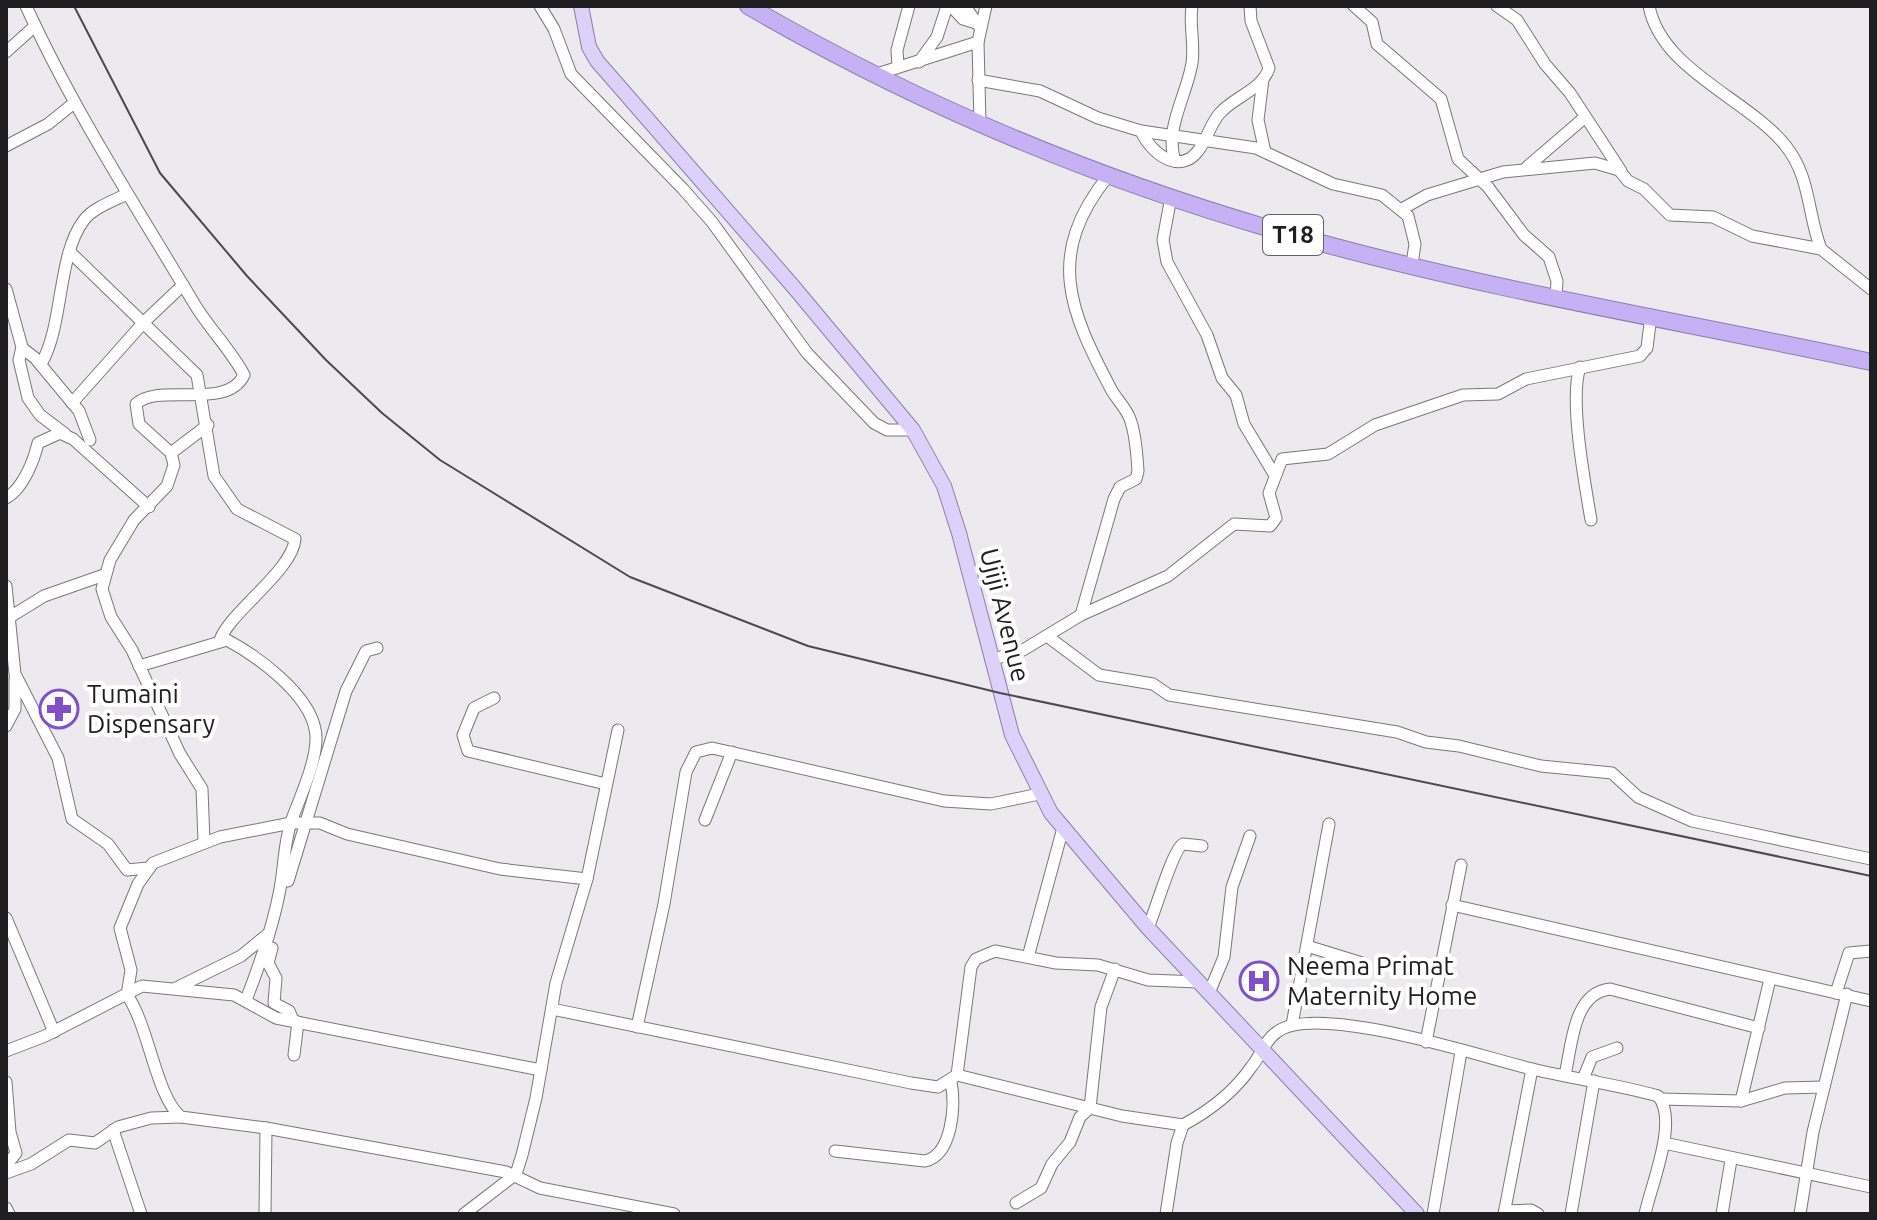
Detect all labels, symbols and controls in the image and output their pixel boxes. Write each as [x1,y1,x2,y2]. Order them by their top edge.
road number: T18 [1263,215,1323,255]
street label: Ujiji Avenue [975,545,1036,685]
place label: Tumaini Dispensary [87,679,215,738]
pharmacy icon: Tumaini Dispensary [38,688,80,730]
place label: Neema Primat Maternity Home [1287,951,1477,1010]
hospital icon: Neema Primat Maternity Home [1238,960,1280,1002]

